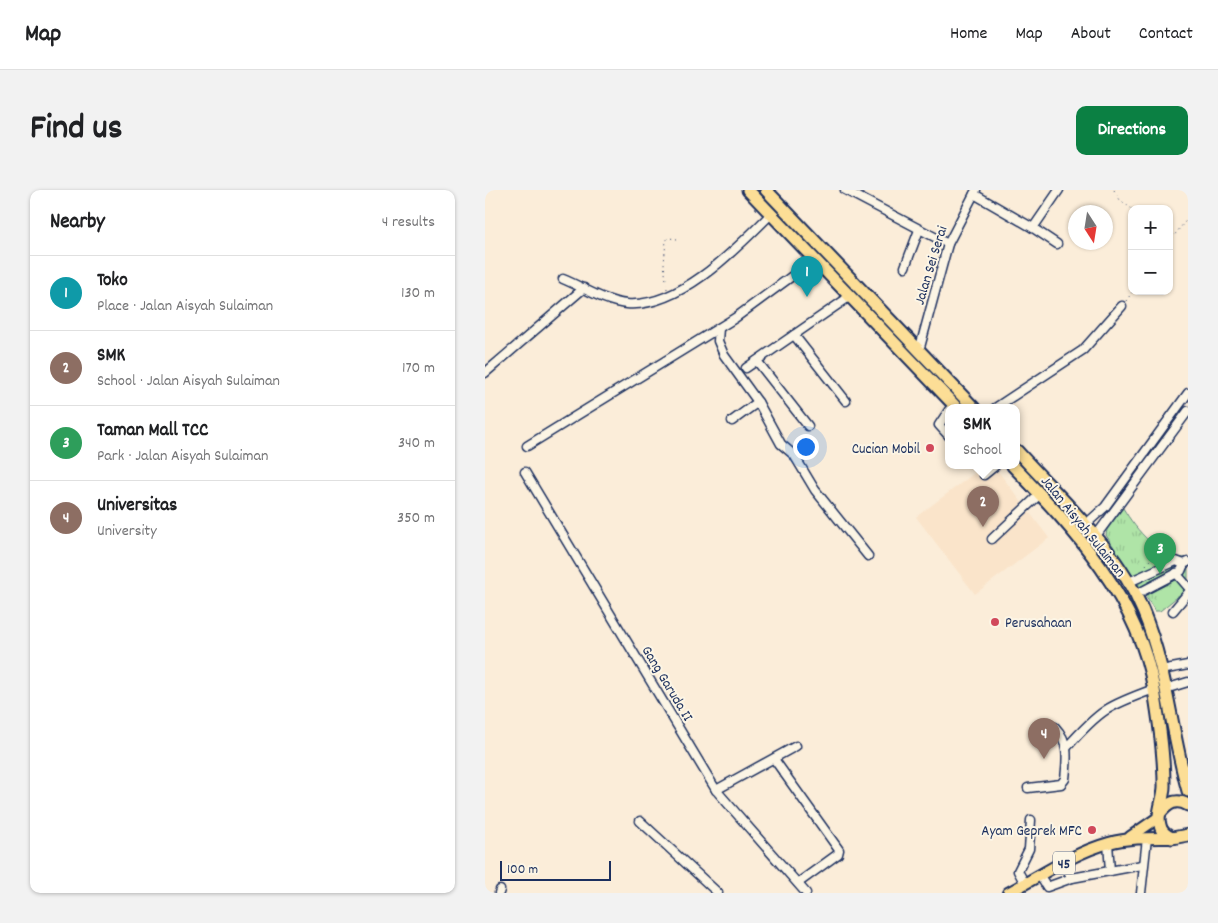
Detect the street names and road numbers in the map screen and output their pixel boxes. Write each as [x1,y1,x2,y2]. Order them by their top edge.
street label: Jalan Sei Serai [909,223,954,308]
street label: Jalan Aisyah Sulaiman [1035,472,1130,583]
street label: Gang Garuda II [635,642,698,726]
road number: 45 [1053,851,1075,874]

